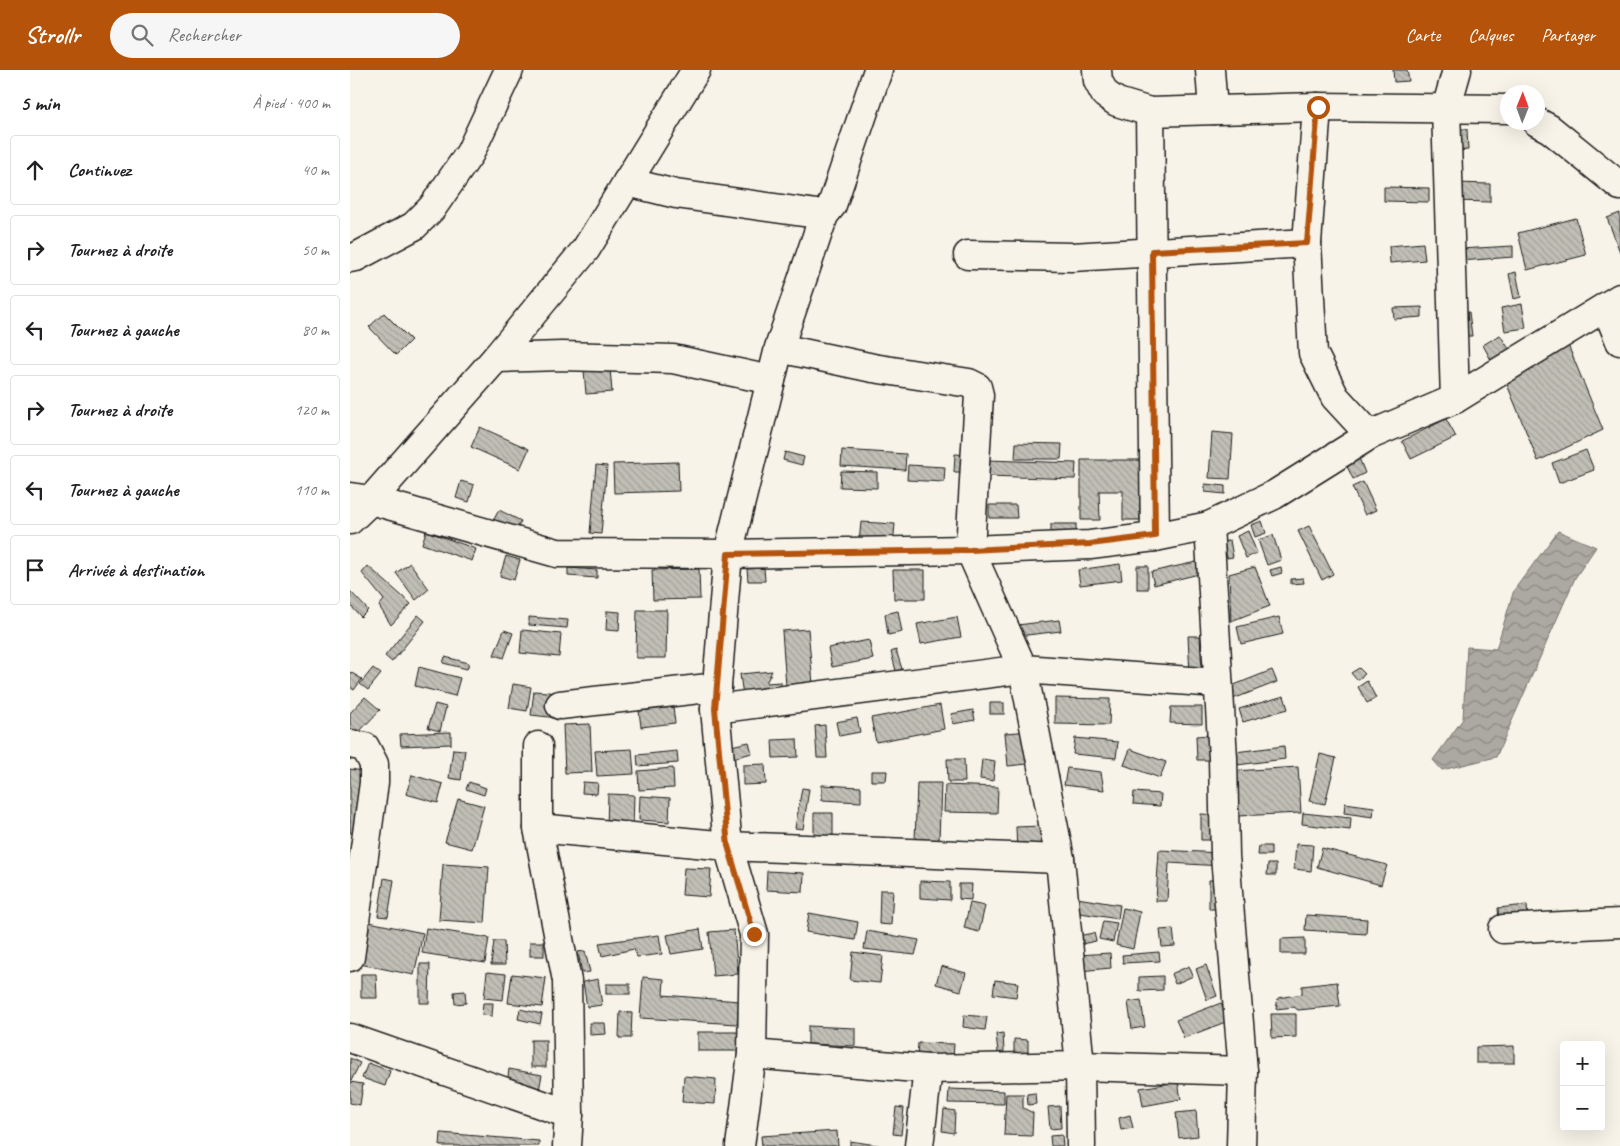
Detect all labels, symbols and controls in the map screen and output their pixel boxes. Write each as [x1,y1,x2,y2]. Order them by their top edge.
search box [110,13,460,58]
text: Strollr [25,20,80,50]
icon: search [128,21,156,49]
text: Rechercher [168,23,241,47]
text: Carte [1406,24,1440,46]
text: Calques [1468,24,1513,46]
text: Partager [1541,24,1595,46]
north arrow [1500,85,1545,130]
text: 5 min [20,90,60,116]
text: À pied · 400 m [252,93,330,113]
route start [1307,96,1330,119]
icon: ahead [21,156,49,184]
text: Continuez [68,158,131,182]
text: 40 m [302,160,329,180]
icon: right [21,236,49,264]
text: Tournez à droite [68,238,172,262]
text: 50 m [302,240,329,260]
icon: left [21,316,49,344]
text: Tournez à gauche [68,318,179,342]
text: 80 m [302,320,329,340]
icon: right [21,396,49,424]
text: Tournez à droite [68,398,172,422]
text: 120 m [295,400,329,420]
icon: left [21,476,49,504]
text: Tournez à gauche [68,478,179,502]
text: 110 m [295,480,329,500]
icon: arrive [21,556,49,584]
text: Arrivée à destination [68,558,204,582]
route end [743,923,766,946]
map controls [1560,1041,1605,1131]
button: + [1560,1041,1605,1086]
button: − [1560,1086,1605,1131]

